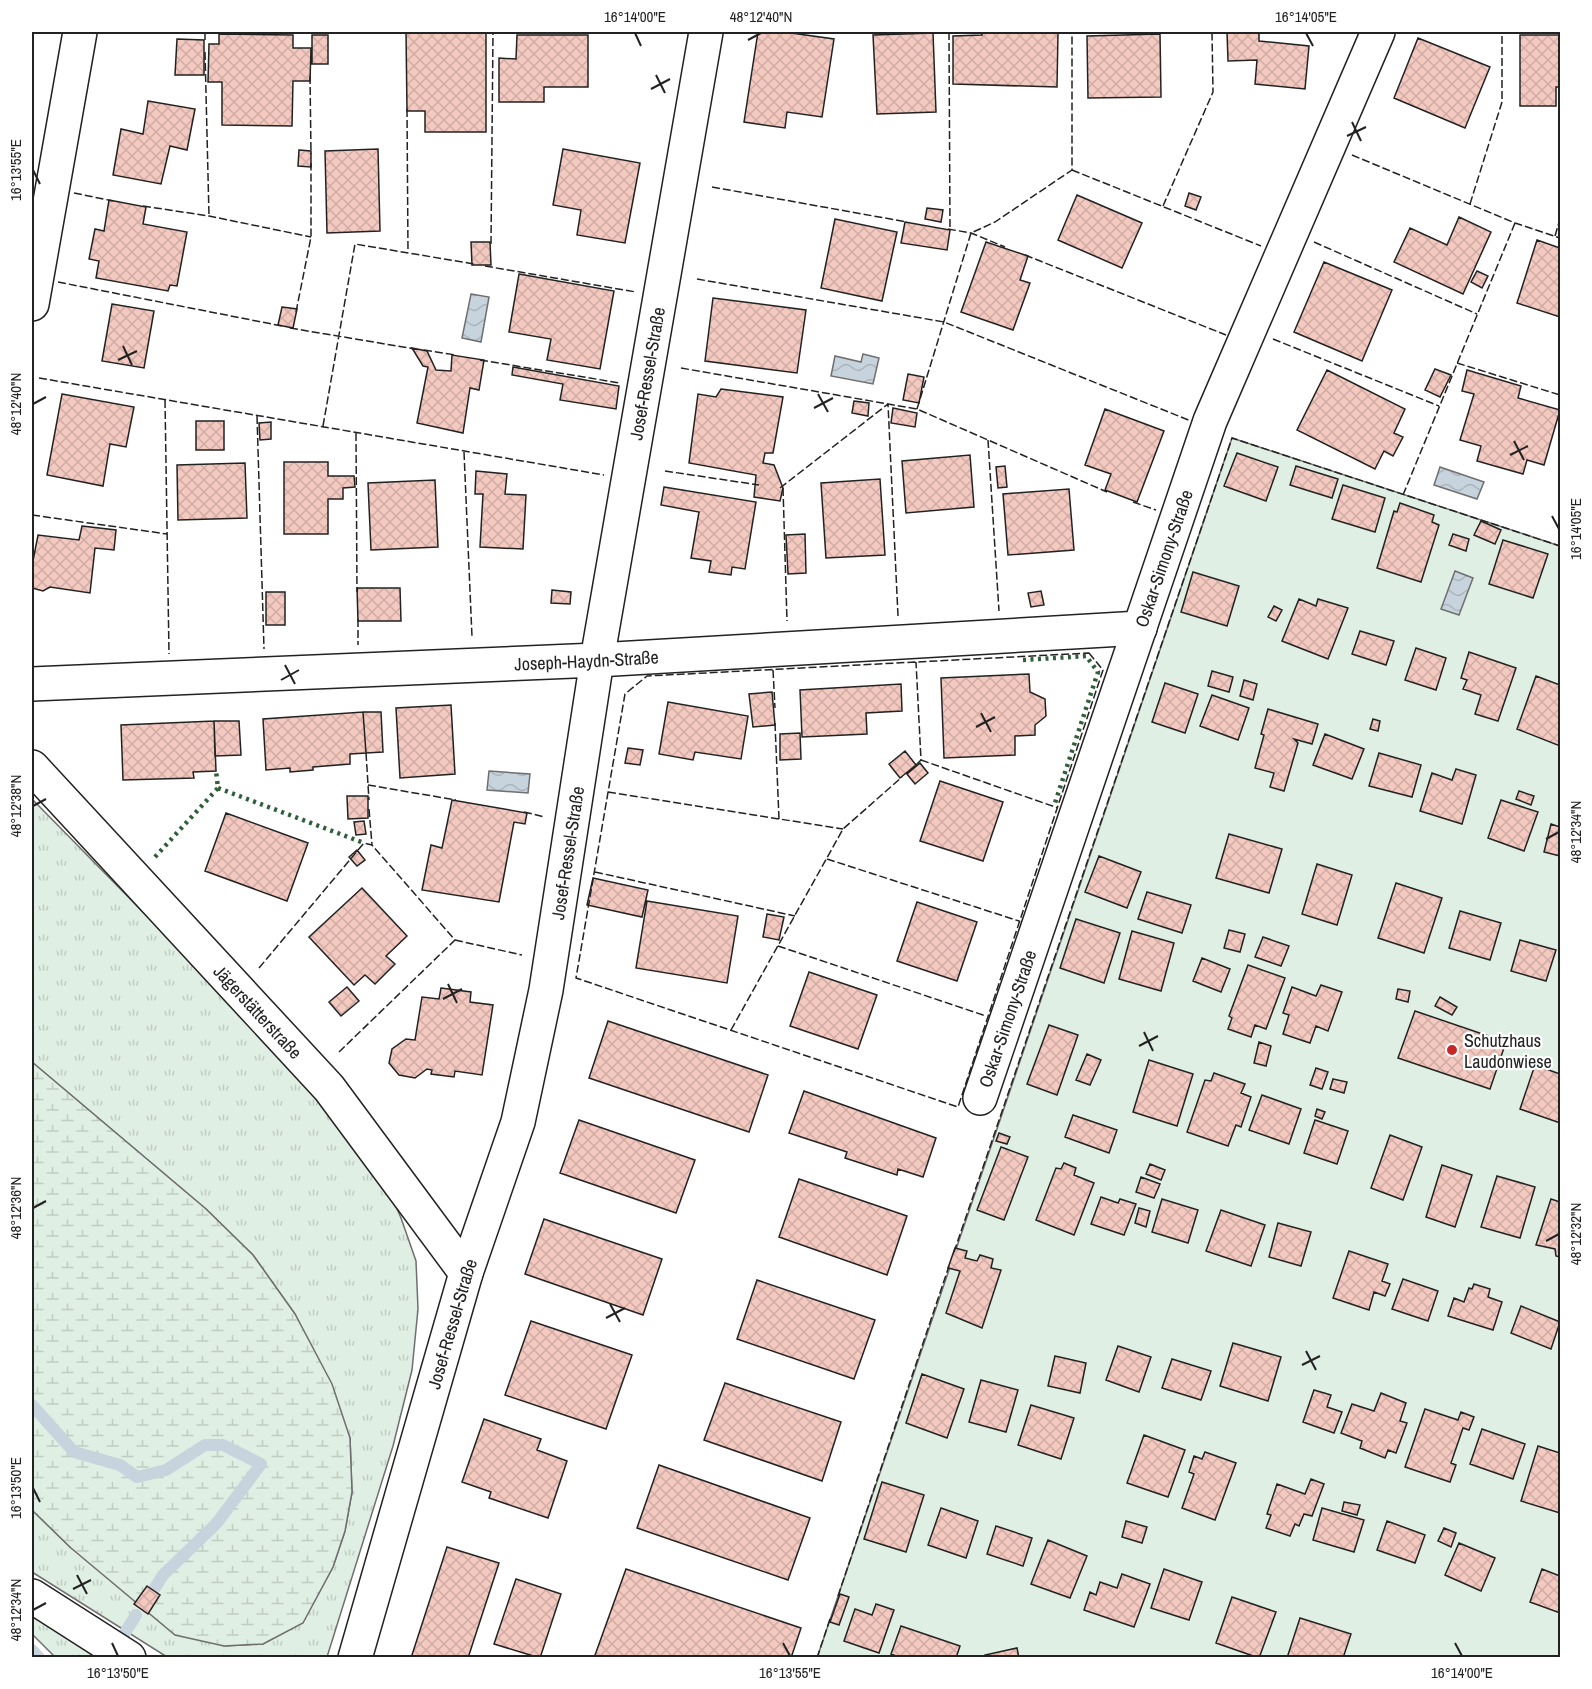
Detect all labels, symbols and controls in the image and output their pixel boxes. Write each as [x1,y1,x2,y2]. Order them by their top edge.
text: 16°14'00"E [604,6,666,27]
text: 48°12'40"N [730,6,792,27]
text: 16°14'05"E [1275,6,1337,27]
text: 16°13'55"E [5,139,26,201]
street label: Josef-Ressel-Straße [623,305,671,442]
text: 48°12'40"N [5,373,26,435]
street label: Oskar-Simony-Straße [1128,486,1198,630]
text: 16°14'05"E [1565,498,1586,560]
street label: Joseph-Haydn-Straße [514,644,659,676]
text: 48°12'38"N [5,775,26,837]
street label: Josef-Ressel-Straße [545,784,590,921]
text: 48°12'34"N [1565,801,1586,863]
street label: Oskar-Simony-Straße [972,946,1042,1091]
street label: Jägerstätterstraße [208,959,308,1064]
place label: Schutzhaus Laudonwiese [1464,1028,1552,1074]
marker: Schutzhaus Laudonwiese [1445,1043,1459,1057]
text: 48°12'36"N [5,1177,26,1239]
text: 48°12'32"N [1565,1203,1586,1265]
street label: Josef-Ressel-Straße [421,1255,483,1392]
text: 16°13'50"E [5,1457,26,1519]
text: 48°12'34"N [5,1579,26,1641]
text: 16°13'50"E [87,1662,149,1683]
text: 16°13'55"E [759,1662,821,1683]
text: 16°14'00"E [1431,1662,1493,1683]

